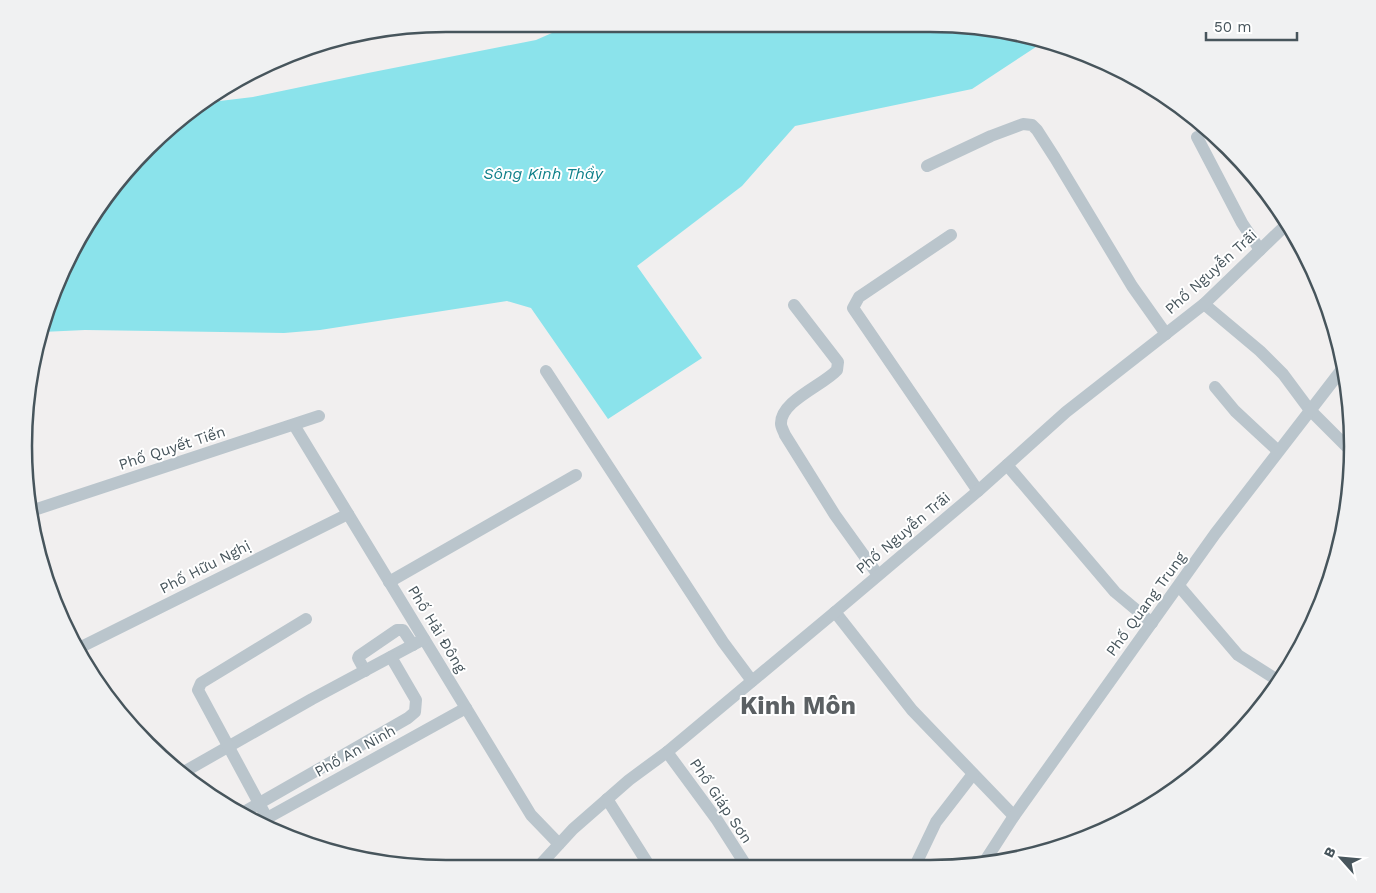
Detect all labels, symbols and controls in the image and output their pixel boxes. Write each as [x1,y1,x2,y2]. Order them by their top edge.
scale bar [1206,10,1297,42]
text: 50 m [1214,18,1251,36]
water label: Sông Kinh Thầy [483,164,604,183]
street label: Phố Nguyễn Trãi [1161,225,1261,318]
street label: Phố Quyết Tiến [116,422,228,474]
street label: Phố Nguyễn Trãi [852,488,954,578]
street label: Phố Hữu Nghị [157,536,253,598]
street label: Phố Quang Trung [1102,548,1190,660]
street label: Phố Hải Đông [404,582,470,676]
district label: Kinh Môn [740,691,856,720]
street label: Phố An Ninh [311,721,399,781]
street label: Phố Giáp Sơn [686,755,756,847]
north arrow [1316,833,1366,883]
text: B [1320,844,1339,860]

